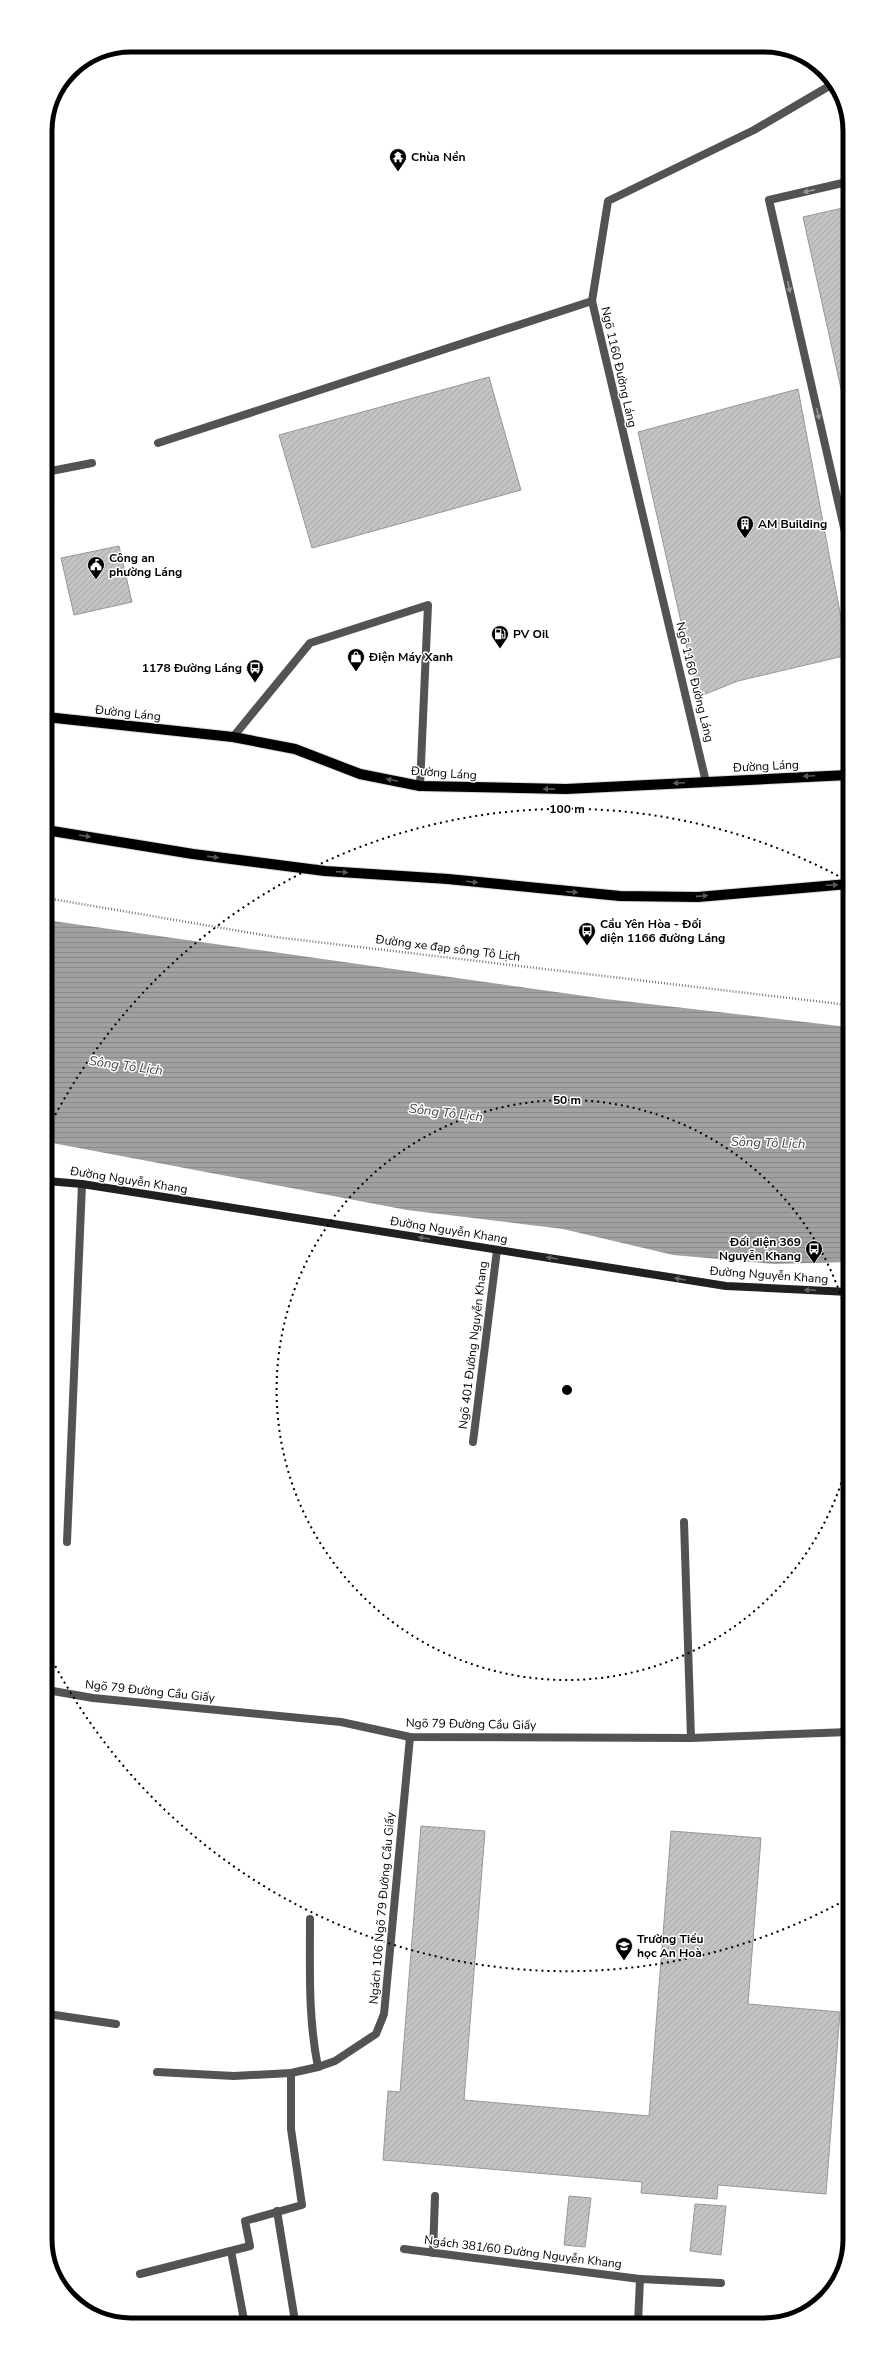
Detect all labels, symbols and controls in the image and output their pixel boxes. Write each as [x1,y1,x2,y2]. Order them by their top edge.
temple icon: Chùa Nền [388,147,408,172]
place label: Chùa Nền [411,149,465,165]
one-way arrow [803,188,815,194]
one-way arrow [786,281,792,293]
street label: Ngõ 1160 Đường Láng [597,305,641,429]
one-way arrow [815,408,821,420]
building icon: AM Building [735,514,755,539]
place label: AM Building [758,516,827,532]
place label: Công an phường Láng [109,550,182,580]
public building icon: Công an phường Láng [86,555,106,580]
street label: Ngõ 1160 Đường Láng [672,620,718,744]
fuel station icon: PV Oil [490,624,510,649]
place label: PV Oil [513,626,549,642]
shop icon: Điện Máy Xanh [346,647,366,672]
place label: Điện Máy Xanh [368,649,453,665]
bus stop icon: 1178 Đường Láng [245,658,265,683]
place label: 1178 Đường Láng [142,660,242,676]
street label: Đường Láng [93,701,162,724]
street label: Đường Láng [732,756,799,776]
street label: Đường Láng [410,763,477,783]
one-way arrow [803,773,815,780]
one-way arrow [386,777,398,783]
one-way arrow [673,780,685,787]
one-way arrow [542,786,555,792]
text: 100 m [549,801,585,817]
one-way arrow [79,834,91,840]
one-way arrow [207,853,219,860]
one-way arrow [336,868,348,875]
one-way arrow [466,878,478,885]
one-way arrow [826,881,838,888]
one-way arrow [566,889,578,895]
one-way arrow [696,893,708,900]
place label: Cầu Yên Hòa - Đối diện 1166 đường Láng [600,916,725,946]
bus stop icon: Cầu Yên Hòa - Đối diện 1166 đường Láng [577,921,597,946]
street label: Đường xe đạp sông Tô Lịch [374,931,521,965]
water label: Sông Tô Lịch [88,1052,164,1080]
text: 50 m [553,1092,581,1108]
water label: Sông Tô Lịch [408,1100,484,1126]
water label: Sông Tô Lịch [730,1133,805,1153]
street label: Đường Nguyễn Khang [68,1163,189,1197]
street label: Đường Nguyễn Khang [388,1213,509,1247]
place label: Đối diện 369 Nguyễn Khang [719,1234,801,1264]
one-way arrow [417,1235,430,1241]
bus stop icon: Đối diện 369 Nguyễn Khang [804,1239,824,1264]
one-way arrow [546,1255,558,1261]
street label: Ngõ 401 Đường Nguyễn Khang [455,1260,491,1430]
street label: Đường Nguyễn Khang [708,1263,829,1287]
one-way arrow [674,1275,686,1281]
one-way arrow [803,1287,816,1293]
centre of rings [560,1383,574,1397]
street label: Ngõ 79 Đường Cầu Giấy [84,1676,217,1706]
street label: Ngõ 79 Đường Cầu Giấy [406,1715,537,1733]
street label: Ngách 106 Ngõ 79 Đường Cầu Giấy [366,1810,398,2005]
place label: Trường Tiểu học An Hoà [637,1931,704,1961]
school or university icon: Trường Tiểu học An Hoà [614,1936,634,1961]
street label: Ngách 381/60 Đường Nguyễn Khang [423,2232,623,2272]

